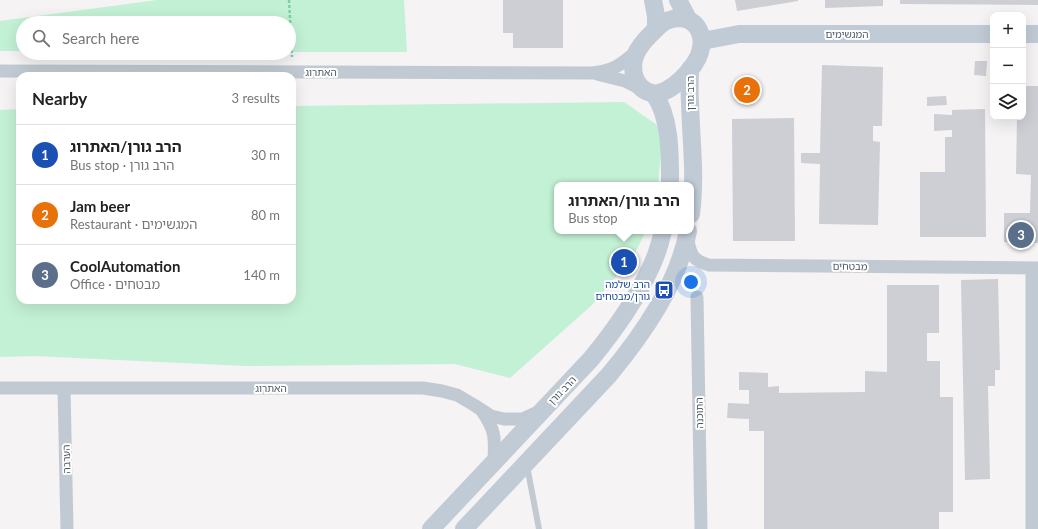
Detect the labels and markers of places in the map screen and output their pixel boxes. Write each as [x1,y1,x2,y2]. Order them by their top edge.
pin: 2 [734,75,760,105]
pin: 3 [1008,220,1034,250]
pin: 1 [611,247,637,277]
place label: הרב שלמה גורן/מבטחים [596,278,650,302]
bus stop icon: הרב שלמה גורן/מבטחים [653,279,675,301]

